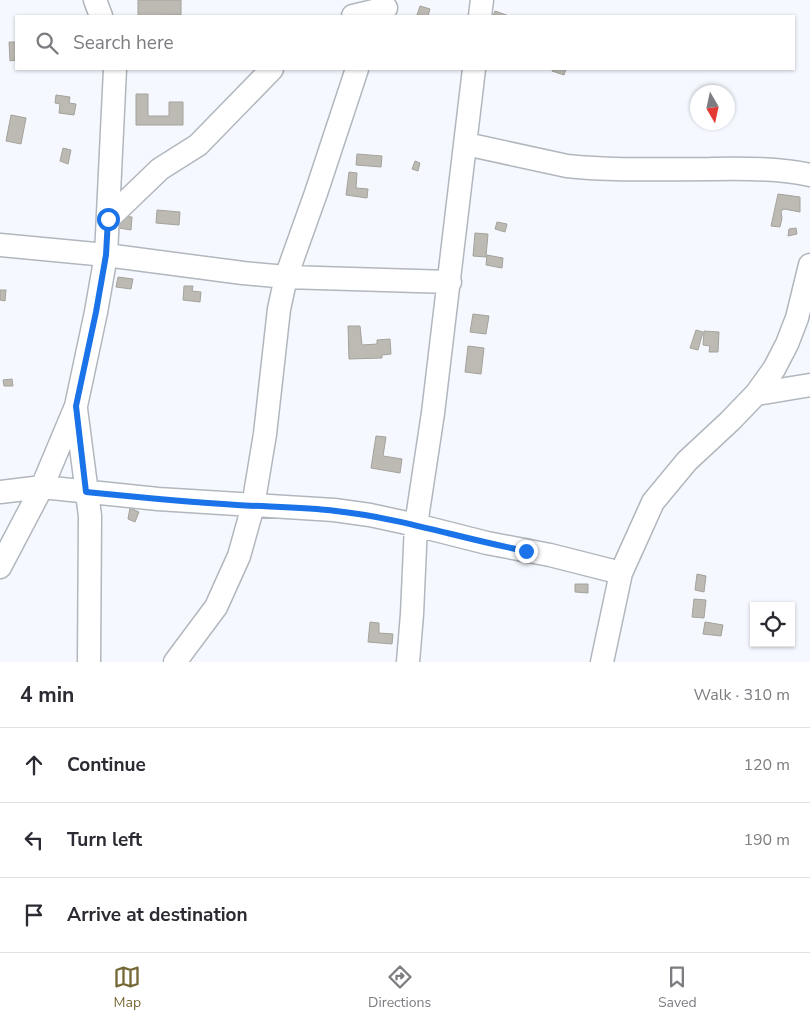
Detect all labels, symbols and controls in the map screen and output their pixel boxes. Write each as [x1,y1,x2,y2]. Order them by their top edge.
search box [15,15,795,70]
icon: search [33,29,61,57]
text: Search here [73,30,174,56]
north arrow [690,85,735,130]
route start [97,208,120,231]
route end [515,540,538,563]
map controls [750,602,795,647]
button: locate [750,602,795,647]
text: 4 min [20,681,74,709]
text: Walk · 310 m [694,684,790,706]
icon: ahead [20,751,48,779]
text: Continue [67,752,146,778]
text: 120 m [743,754,790,776]
icon: left [20,826,48,854]
text: Turn left [67,827,142,853]
text: 190 m [743,829,790,851]
icon: arrive [20,901,48,929]
text: Arrive at destination [67,902,248,928]
tab: Map [113,963,141,1012]
tab: Directions [368,963,431,1012]
tab: Saved [658,963,697,1012]

